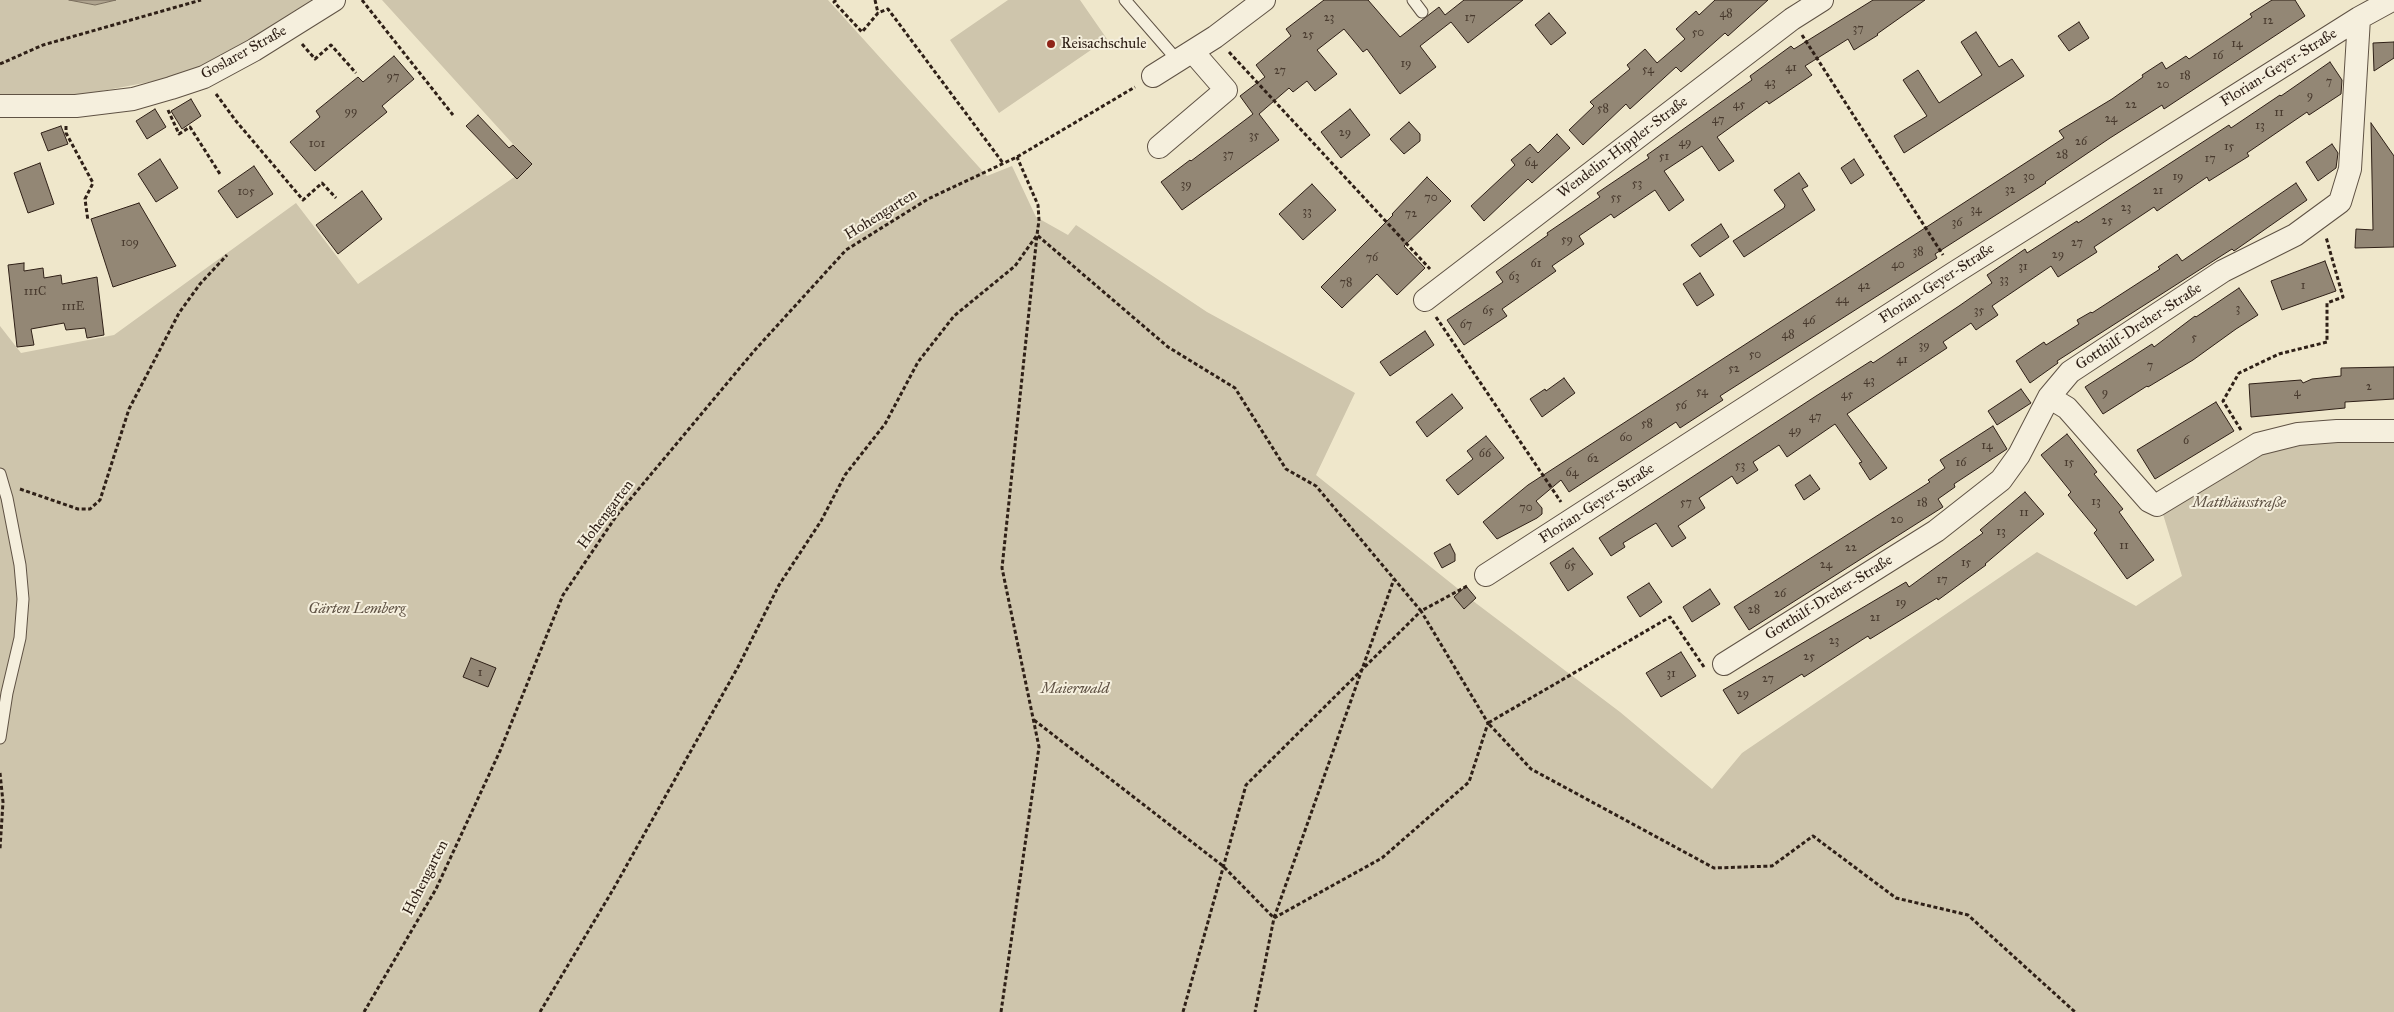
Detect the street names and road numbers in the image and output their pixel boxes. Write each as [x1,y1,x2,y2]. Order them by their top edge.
street label: Goslarer Straße [198,22,290,84]
street label: Florian-Geyer-Straße [2218,25,2340,111]
street label: Wendelin-Hippler-Straße [1554,93,1692,203]
street label: Hohengarten [842,186,920,244]
street label: Florian-Geyer-Straße [1876,240,1998,328]
street label: Gotthilf-Dreher-Straße [2073,279,2205,375]
street label: Florian-Geyer-Straße [1536,460,1658,548]
street label: Hohengarten [574,477,638,553]
street label: Gotthilf-Dreher-Straße [1762,551,1896,645]
street label: Hohengarten [399,838,453,918]

